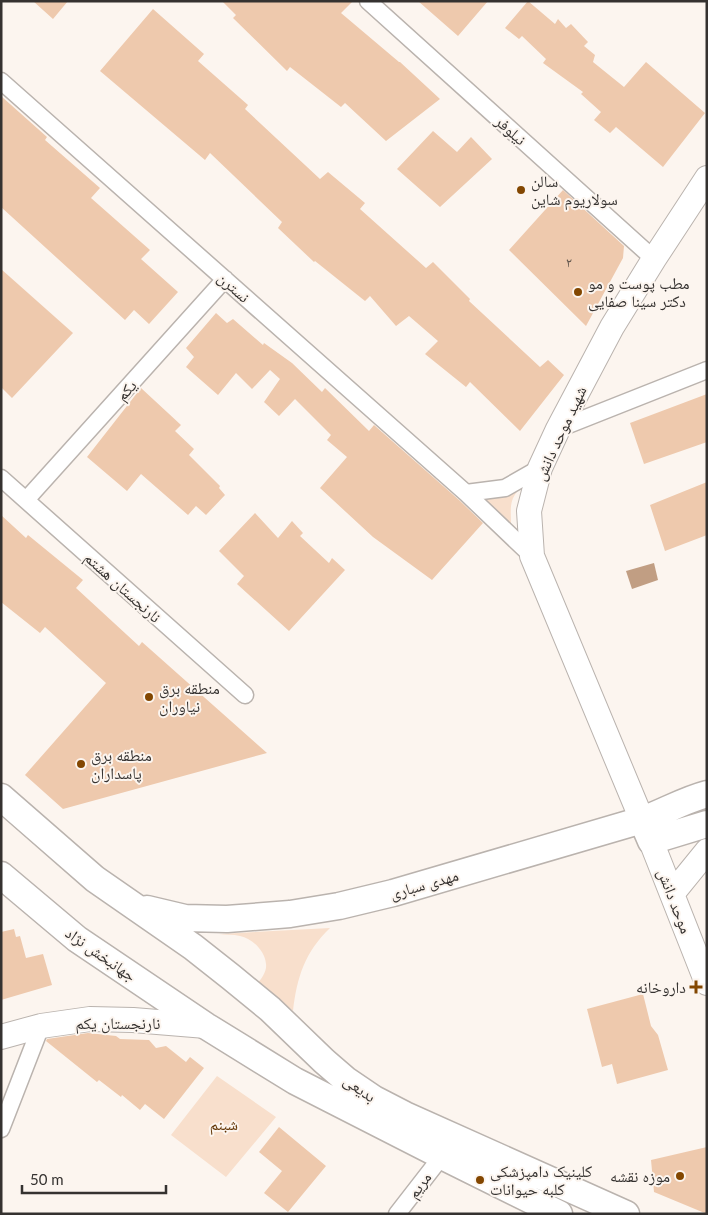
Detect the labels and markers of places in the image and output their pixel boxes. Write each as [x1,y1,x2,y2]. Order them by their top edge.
place label: سالن سولاریوم شاین [531,171,618,210]
marker: سالن سولاریوم شاین [515,184,527,196]
place label: مطب پوست و مو دکتر سینا صفایی [588,273,690,312]
marker: مطب پوست و مو دکتر سینا صفایی [572,286,584,298]
place label: منطقه برق نیاوران [159,678,220,717]
marker: منطقه برق نیاوران [143,691,155,703]
place label: منطقه برق پاسداران [91,745,152,784]
marker: منطقه برق پاسداران [75,758,87,770]
place label: داروخانه [636,977,686,997]
marker: داروخانه [690,981,702,993]
place label: کلینیک دامپزشکی کلبه حیوانات [490,1161,592,1199]
place label: موزه نقشه [610,1166,670,1186]
marker: موزه نقشه [674,1170,686,1182]
marker: کلینیک دامپزشکی کلبه حیوانات [474,1174,486,1186]

